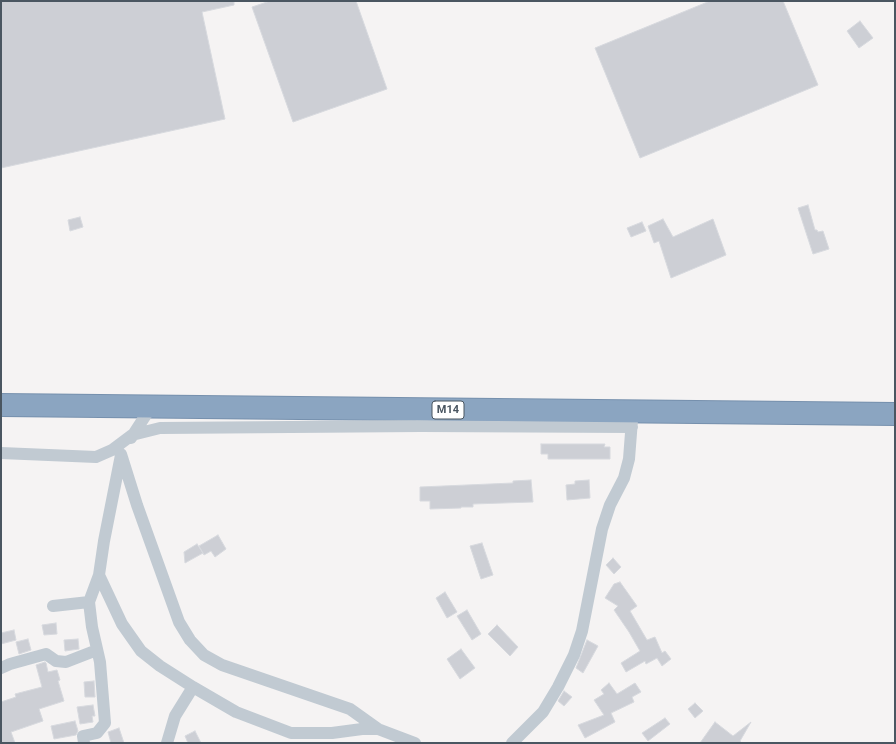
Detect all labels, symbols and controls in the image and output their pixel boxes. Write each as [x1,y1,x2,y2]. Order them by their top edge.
road number: M14 [432,401,464,419]

